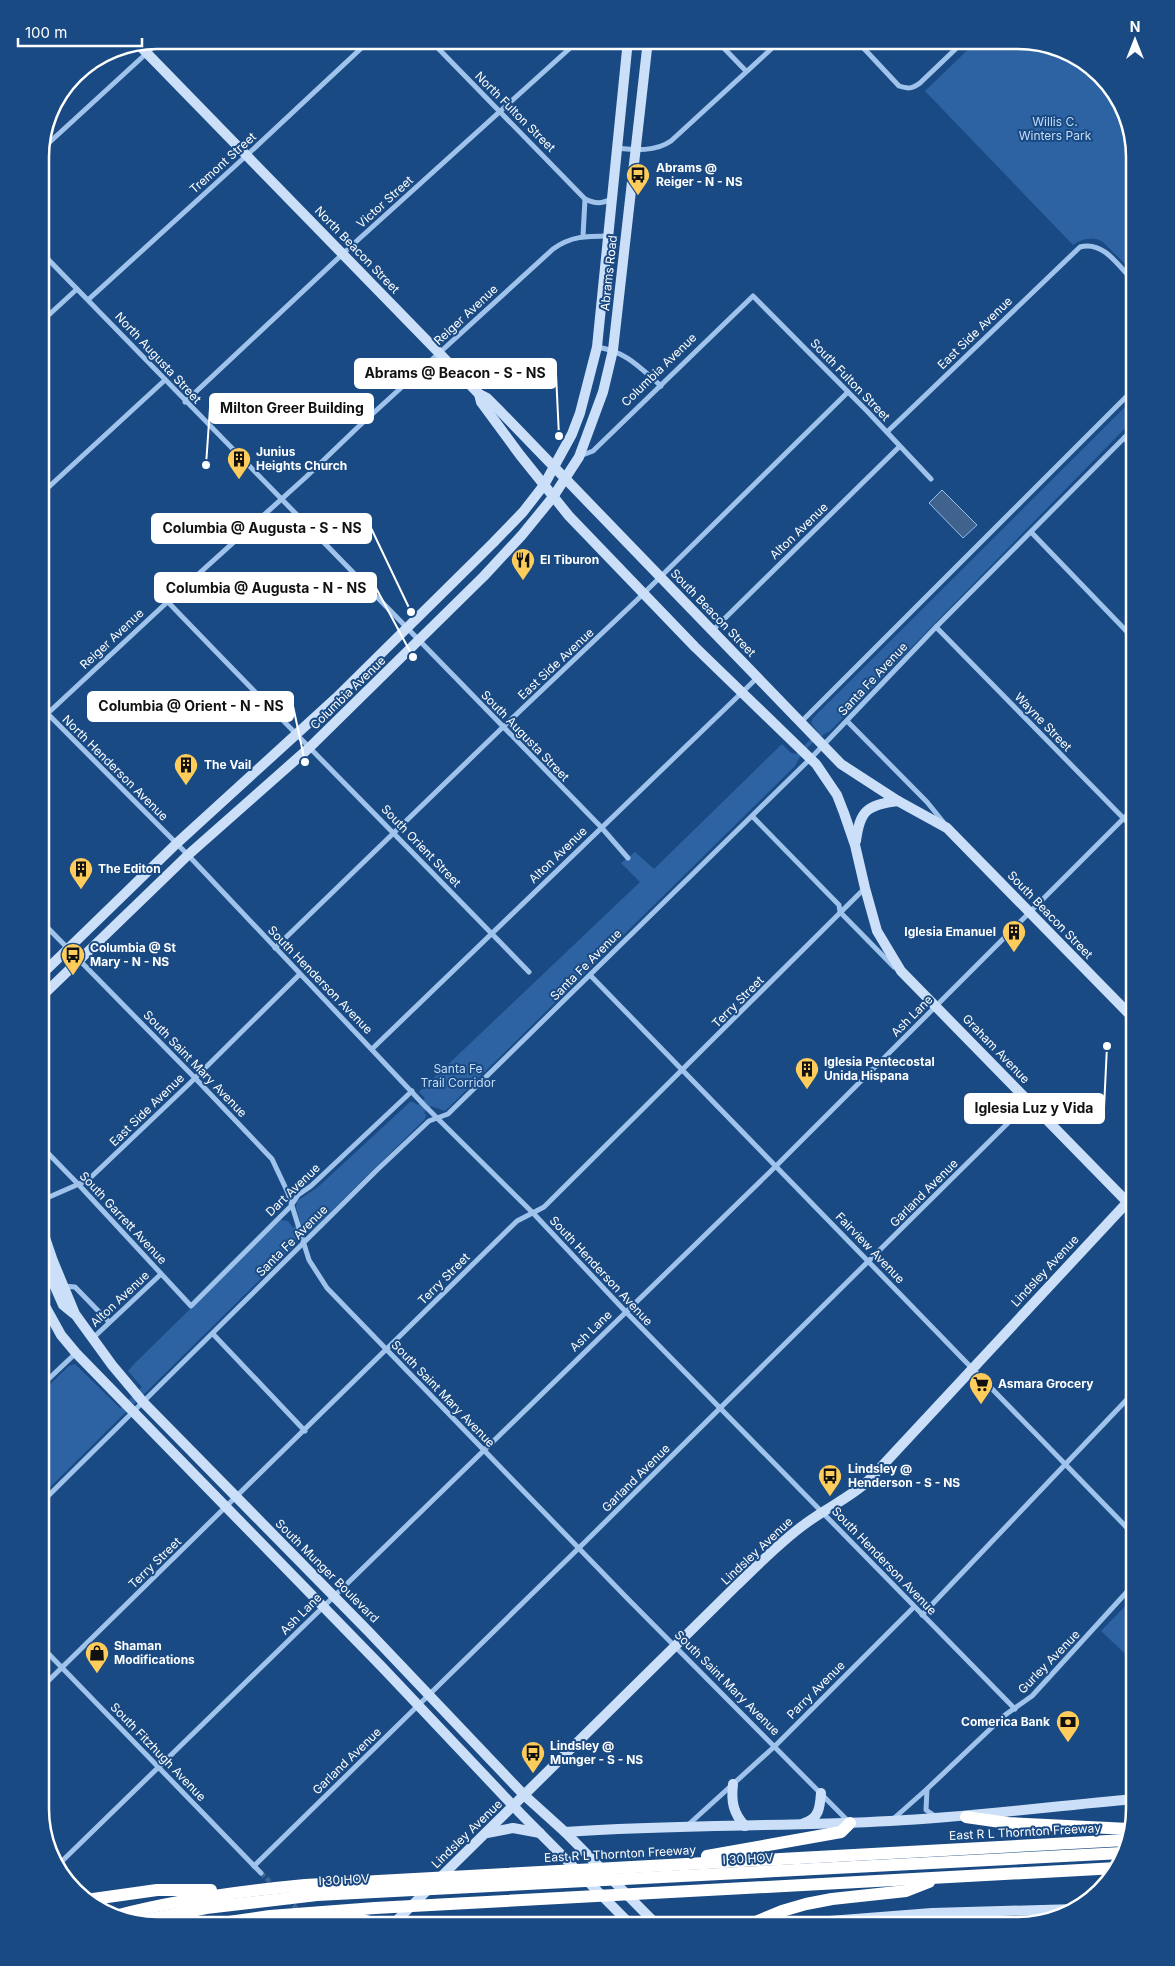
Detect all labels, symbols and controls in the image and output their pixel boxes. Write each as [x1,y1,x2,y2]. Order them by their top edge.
scale bar [18,15,141,47]
north arrow [1110,15,1160,65]
text: N [1130,18,1140,35]
text: 100 m [25,23,67,42]
street label: North Fulton Street [472,68,559,155]
park label: Willis C. Winters Park [1019,114,1092,143]
street label: Tremont Street [186,129,259,196]
place label: Abrams @ Reiger - N - NS [656,160,743,189]
bus stop icon: Abrams @ Reiger - N - NS [625,162,651,196]
street label: Victor Street [353,172,416,231]
street label: North Beacon Street [312,203,403,296]
street label: Abrams Road [597,234,620,312]
street label: Reiger Avenue [431,281,501,348]
street label: East Side Avenue [934,293,1015,372]
street label: North Augusta Street [112,309,205,407]
street label: Columbia Avenue [618,330,699,409]
street label: South Fulton Street [807,335,894,424]
callout: Abrams @ Beacon - S - NS [355,359,556,388]
text: Abrams @ Beacon - S - NS [364,364,546,381]
callout: Milton Greer Building [210,394,373,423]
text: Milton Greer Building [220,399,364,416]
place label: Junius Heights Church [256,444,347,473]
building icon: Junius Heights Church [226,446,252,480]
street label: Alton Avenue [766,499,831,562]
callout: Columbia @ Augusta - S - NS [152,514,371,543]
text: Columbia @ Augusta - S - NS [162,519,362,536]
restaurant icon: El Tiburon [510,547,536,581]
place label: El Tiburon [540,552,599,567]
street label: South Beacon Street [668,566,759,660]
callout: Columbia @ Augusta - N - NS [155,573,376,602]
text: Columbia @ Augusta - N - NS [166,579,366,596]
street label: Reiger Avenue [77,605,147,672]
street label: East Side Avenue [515,625,597,703]
street label: Santa Fe Avenue [835,639,910,718]
street label: Columbia Avenue [307,653,388,732]
street label: South Augusta Street [478,687,573,784]
street label: Wayne Street [1012,689,1075,754]
callout: Columbia @ Orient - N - NS [88,692,293,721]
text: Columbia @ Orient - N - NS [98,697,284,714]
street label: North Henderson Avenue [59,712,171,824]
building icon: The Vail [173,752,199,786]
place label: The Vail [204,757,251,772]
street label: South Orient Street [378,801,464,890]
street label: Alton Avenue [525,823,590,886]
building icon: The Editon [68,856,94,890]
place label: The Editon [98,861,161,876]
street label: South Beacon Street [1005,868,1096,962]
building icon: Iglesia Emanuel [1001,919,1027,953]
street label: South Henderson Avenue [265,923,376,1037]
place label: Iglesia Emanuel [904,924,996,939]
street label: Santa Fe Avenue [547,926,624,1003]
place label: Columbia @ St Mary - N - NS [90,940,176,969]
bus stop icon: Columbia @ St Mary - N - NS [60,942,86,976]
street label: Terry Street [709,973,767,1031]
street label: Ash Lane [888,992,936,1040]
street label: South Saint Mary Avenue [140,1007,250,1120]
street label: Graham Avenue [960,1011,1033,1086]
place label: Iglesia Pentecostal Unida Hispana [824,1054,935,1083]
building icon: Iglesia Pentecostal Unida Hispana [794,1056,820,1090]
park label: Santa Fe Trail Corridor [421,1061,496,1090]
street label: East Side Avenue [106,1070,187,1149]
callout: Iglesia Luz y Vida [965,1094,1104,1123]
text: Iglesia Luz y Vida [975,1099,1093,1116]
street label: Garland Avenue [887,1156,961,1230]
street label: Dart Avenue [262,1160,323,1219]
street label: South Garrett Avenue [77,1168,170,1267]
street label: Santa Fe Avenue [253,1202,330,1279]
street label: Fairview Avenue [833,1209,908,1286]
street label: South Henderson Avenue [547,1213,656,1329]
street label: Lindsley Avenue [1008,1232,1082,1310]
street label: Terry Street [415,1250,473,1308]
street label: Alton Avenue [87,1268,152,1330]
street label: Ash Lane [566,1307,615,1354]
street label: South Saint Mary Avenue [388,1337,498,1450]
supermarket icon: Asmara Grocery [968,1371,994,1405]
place label: Asmara Grocery [998,1376,1094,1391]
street label: Garland Avenue [599,1441,673,1515]
place label: Lindsley @ Henderson - S - NS [848,1461,960,1490]
bus stop icon: Lindsley @ Henderson - S - NS [817,1463,843,1497]
street label: South Henderson Avenue [829,1504,940,1618]
street label: Lindsley Avenue [718,1514,796,1588]
street label: South Munger Boulevard [272,1516,382,1626]
street label: Terry Street [125,1534,184,1591]
street label: Ash Lane [277,1590,325,1638]
street label: South Saint Mary Avenue [672,1627,783,1738]
street label: Gurley Avenue [1015,1627,1083,1697]
place label: Shaman Modifications [114,1638,195,1667]
shop icon: Shaman Modifications [84,1640,110,1674]
street label: Parry Avenue [783,1657,848,1722]
street label: South Fitzhugh Avenue [107,1699,209,1804]
bank icon: Comerica Bank [1055,1709,1081,1743]
place label: Comerica Bank [961,1714,1050,1729]
street label: Garland Avenue [309,1724,384,1797]
place label: Lindsley @ Munger - S - NS [550,1738,643,1767]
bus stop icon: Lindsley @ Munger - S - NS [520,1740,546,1774]
street label: Lindsley Avenue [428,1796,505,1871]
street label: East R L Thornton Freeway [949,1820,1102,1843]
street label: East R L Thornton Freeway [544,1842,697,1865]
street label: I 30 HOV [722,1850,774,1867]
street label: I 30 HOV [318,1871,370,1888]

